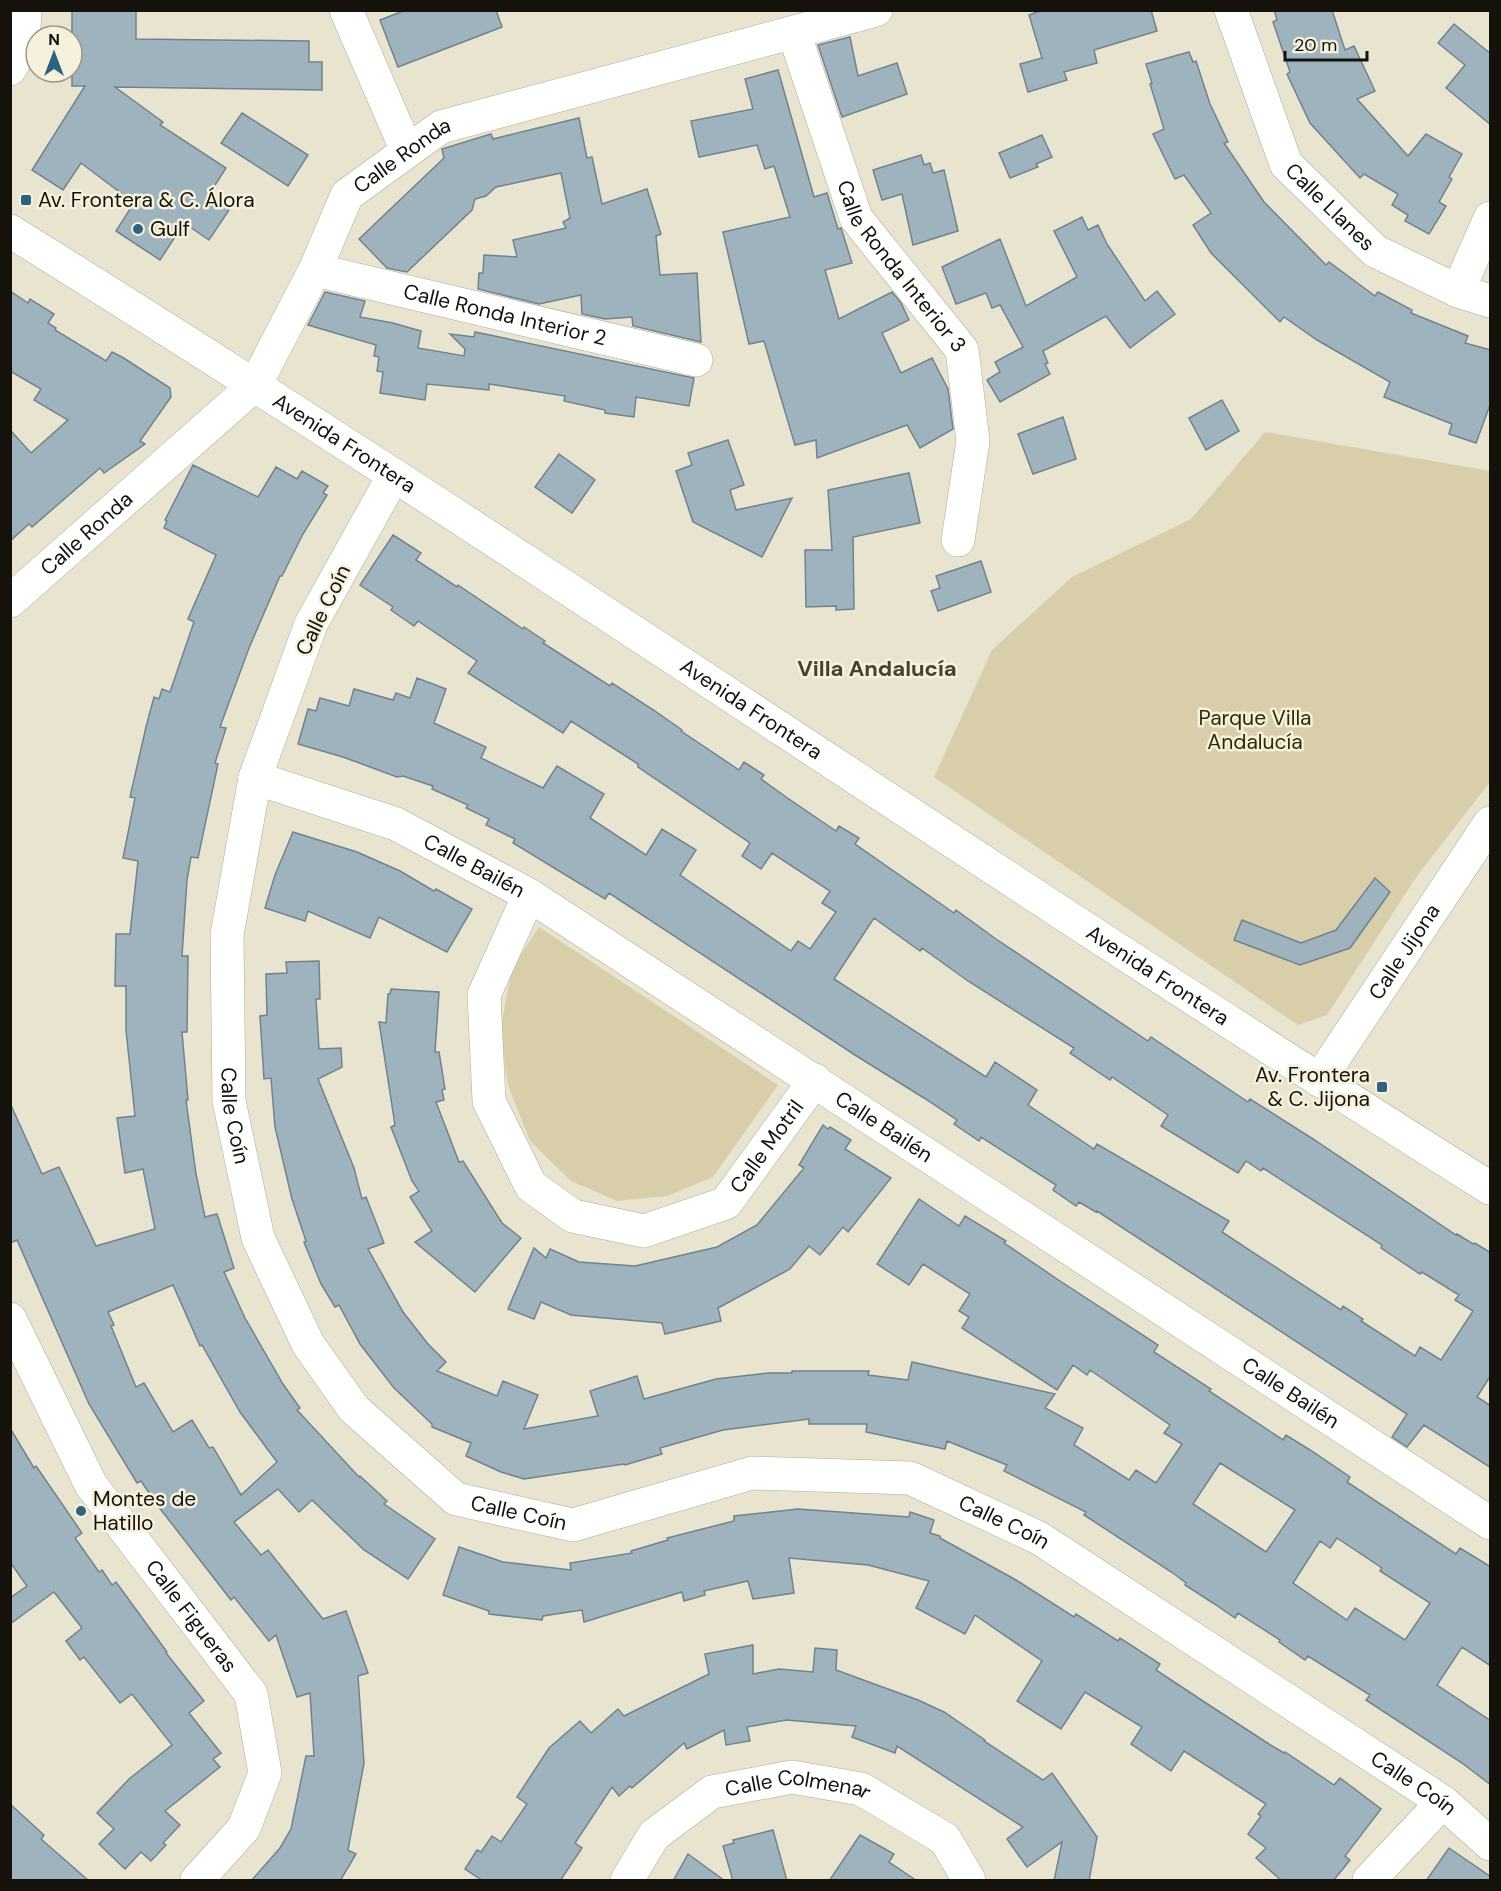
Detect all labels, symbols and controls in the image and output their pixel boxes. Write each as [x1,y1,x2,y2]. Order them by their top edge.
north arrow [24,24,84,84]
scale bar [1285,24,1368,62]
text: N [48,29,60,50]
text: 20 m [1294,33,1337,57]
street label: Calle Ronda [348,111,454,200]
street label: Calle Llanes [1279,157,1381,257]
street label: Calle Ronda Interior 3 [830,176,973,358]
place label: Av. Frontera & C. Álora [38,186,255,214]
marker: Av. Frontera & C. Álora [19,193,33,207]
place label: Gulf [150,215,190,243]
marker: Gulf [131,222,145,236]
street label: Calle Ronda Interior 2 [401,277,609,352]
street label: Avenida Frontera [267,387,421,500]
street label: Calle Ronda [34,485,139,582]
street label: Calle Coín [289,560,357,660]
street label: Avenida Frontera [675,652,828,766]
district label: Villa Andalucía [797,654,957,683]
park label: Parque Villa Andalucía [1198,704,1312,756]
street label: Calle Bailén [419,827,530,904]
street label: Calle Jijona [1362,898,1446,1005]
street label: Avenida Frontera [1081,919,1234,1032]
place label: Av. Frontera & C. Jijona [1255,1061,1370,1113]
street label: Calle Coín [215,1067,256,1166]
marker: Av. Frontera & C. Jijona [1375,1080,1389,1094]
street label: Calle Bailén [830,1085,938,1169]
street label: Calle Motril [724,1094,810,1199]
street label: Calle Bailén [1236,1351,1345,1435]
place label: Montes de Hatillo [93,1485,196,1537]
street label: Calle Coín [468,1489,569,1537]
street label: Calle Coín [954,1489,1055,1555]
marker: Montes de Hatillo [74,1504,88,1518]
street label: Calle Figueras [139,1554,244,1678]
street label: Calle Coín [1365,1744,1463,1822]
street label: Calle Colmenar [723,1763,877,1806]

